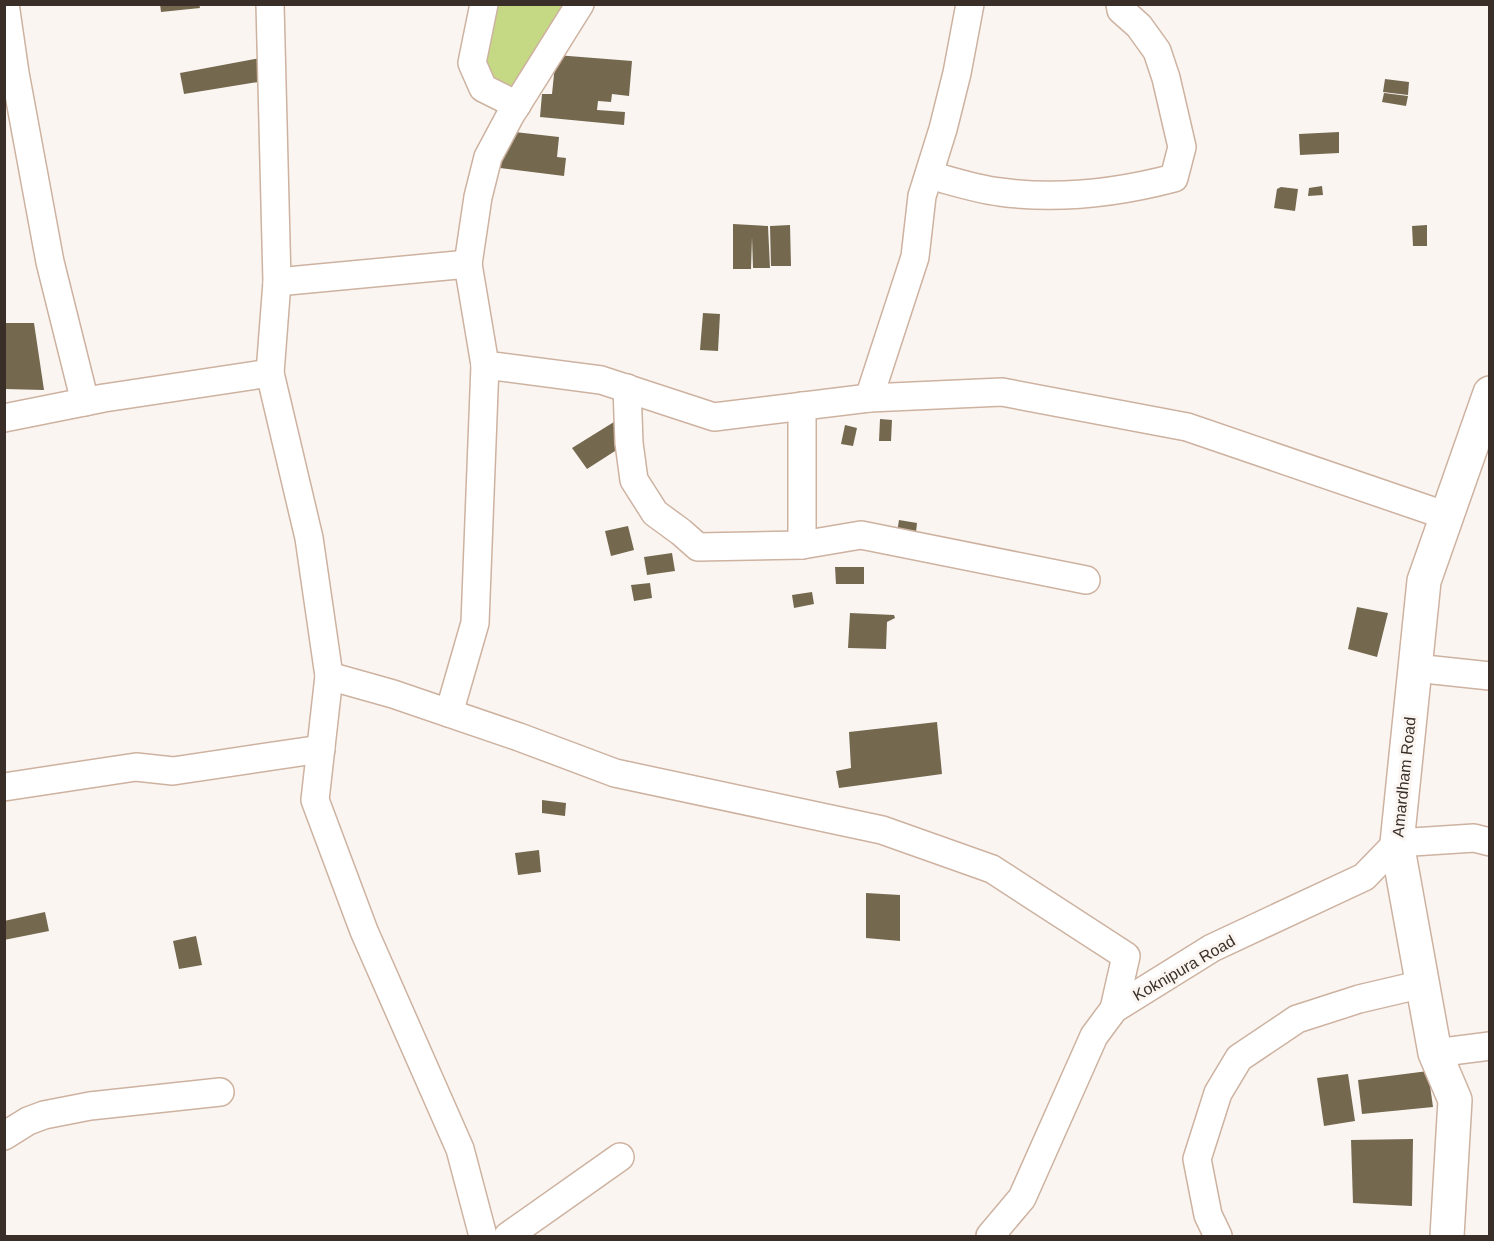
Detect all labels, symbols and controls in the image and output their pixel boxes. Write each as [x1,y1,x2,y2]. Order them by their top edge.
street label: Amardham Road [1389,716,1419,838]
street label: Koknipura Road [1130,932,1238,1004]

